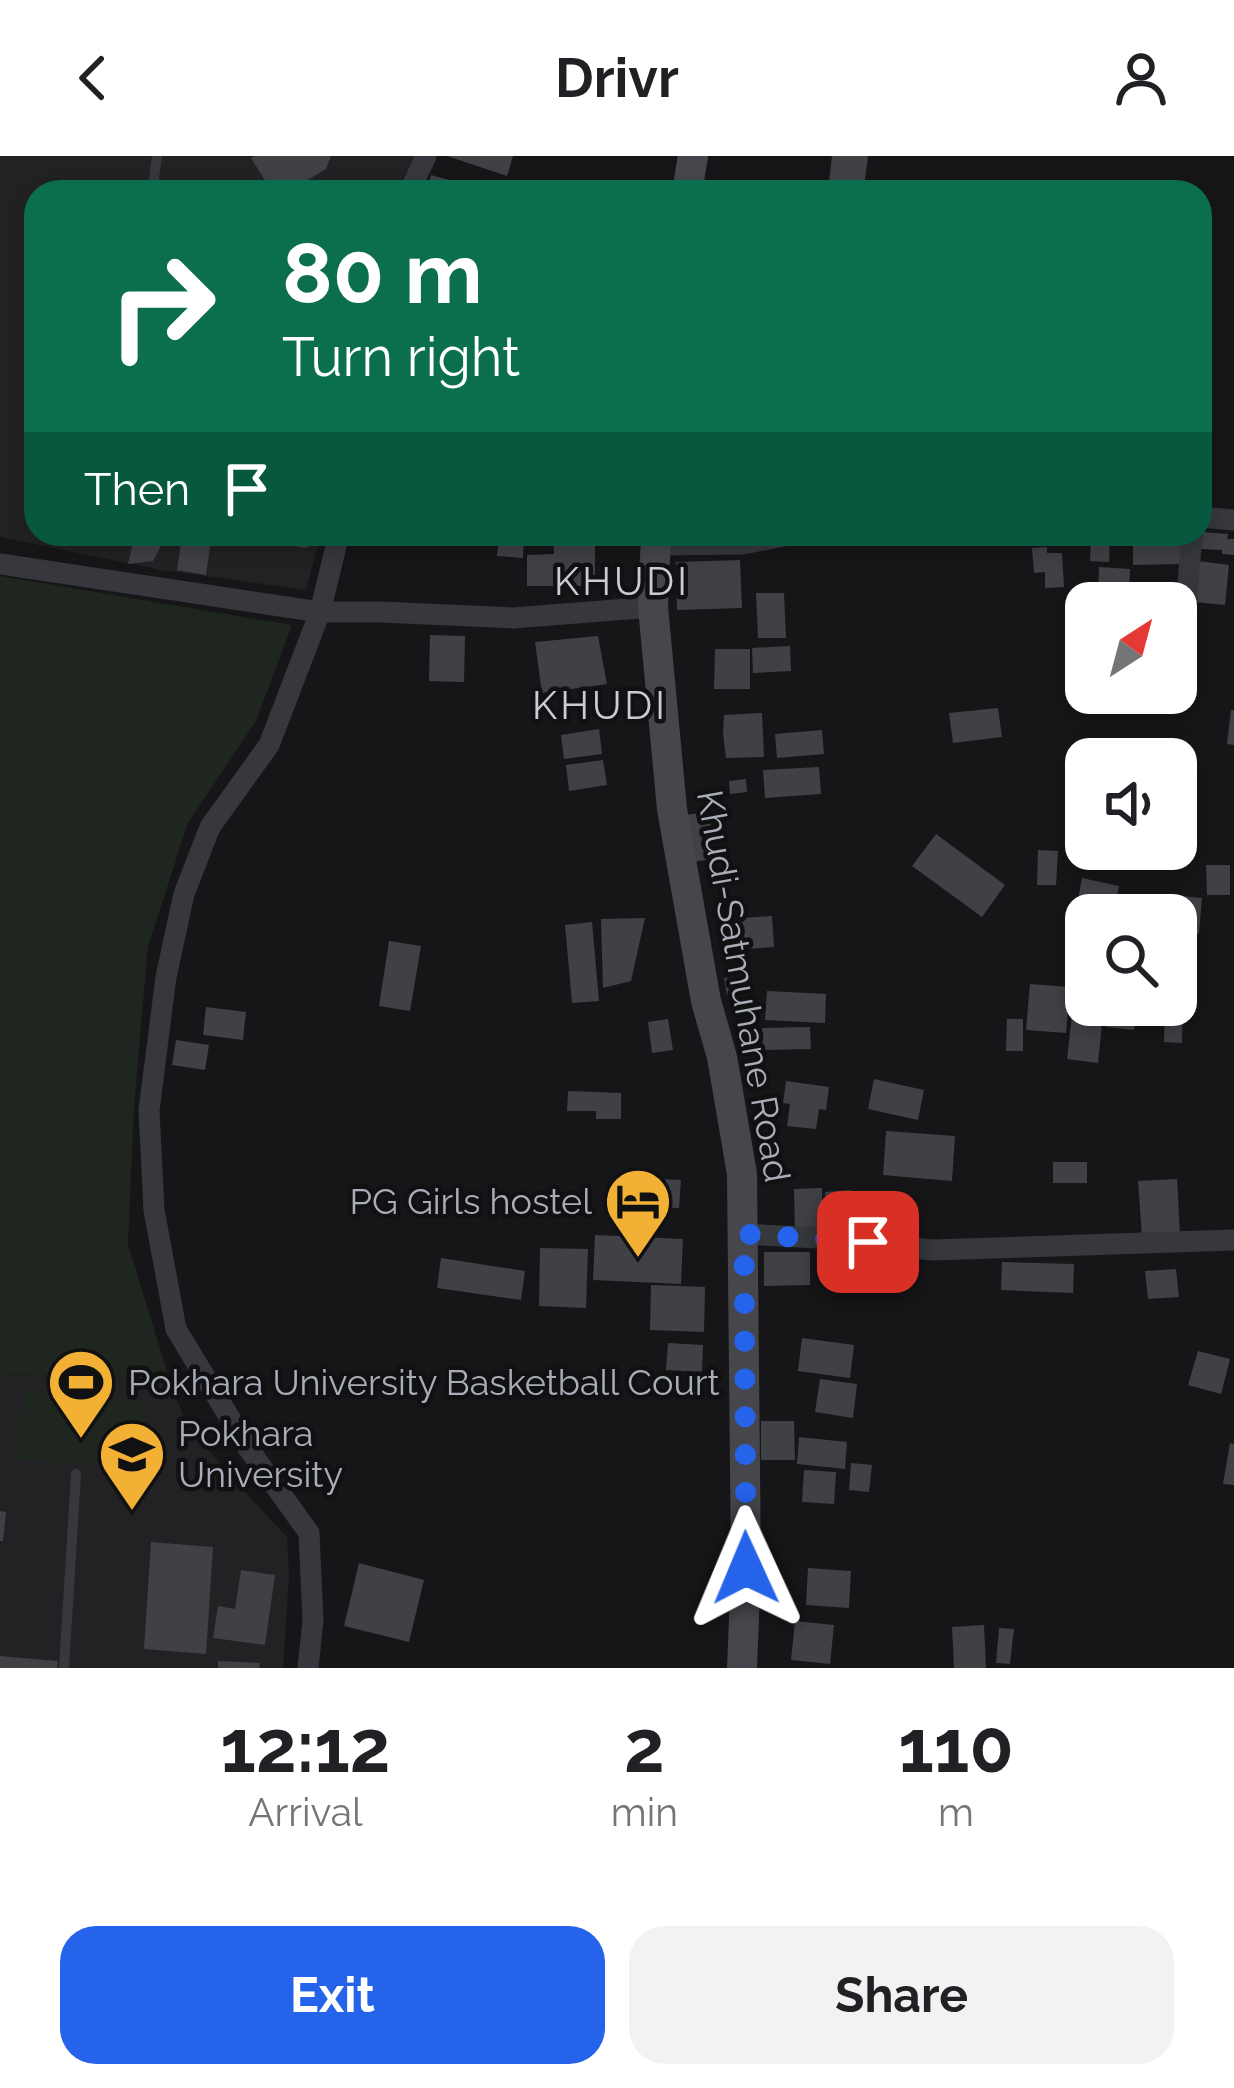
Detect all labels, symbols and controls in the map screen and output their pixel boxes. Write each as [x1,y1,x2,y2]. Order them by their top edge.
icon: back [60,45,126,111]
icon: person [1108,45,1174,111]
text: Drivr [555,46,679,110]
text: 80 m [282,224,483,323]
icon: right [84,228,240,384]
text: Turn right [282,325,520,389]
icon: arrive [214,456,280,522]
text: Then [84,463,190,516]
district label: KHUDI [554,558,690,604]
north arrow [1065,582,1197,714]
map controls [1065,582,1197,1026]
district label: KHUDI [532,682,668,728]
button: sound [1065,738,1197,870]
street label: Khudi-Satmuhane Road [689,787,799,1185]
button: search [1065,894,1197,1026]
hotel icon: PG Girls hostel [603,1166,673,1260]
place label: PG Girls hostel [350,1180,592,1222]
pin [817,1191,919,1293]
icon: arrive [835,1209,901,1275]
sports icon: Pokhara University Basketball Court [46,1347,116,1441]
place label: Pokhara University Basketball Court [128,1361,719,1403]
place label: Pokhara University [178,1412,343,1495]
school or university icon: Pokhara University [97,1419,167,1513]
position arrow [683,1505,809,1631]
text: 12:12 [220,1704,390,1789]
text: 2 [624,1704,665,1789]
text: 110 [898,1704,1014,1789]
text: Arrival [248,1789,363,1835]
text: min [611,1789,678,1835]
text: m [938,1789,974,1835]
button: Exit [60,1926,605,2064]
button: Share [629,1926,1174,2064]

